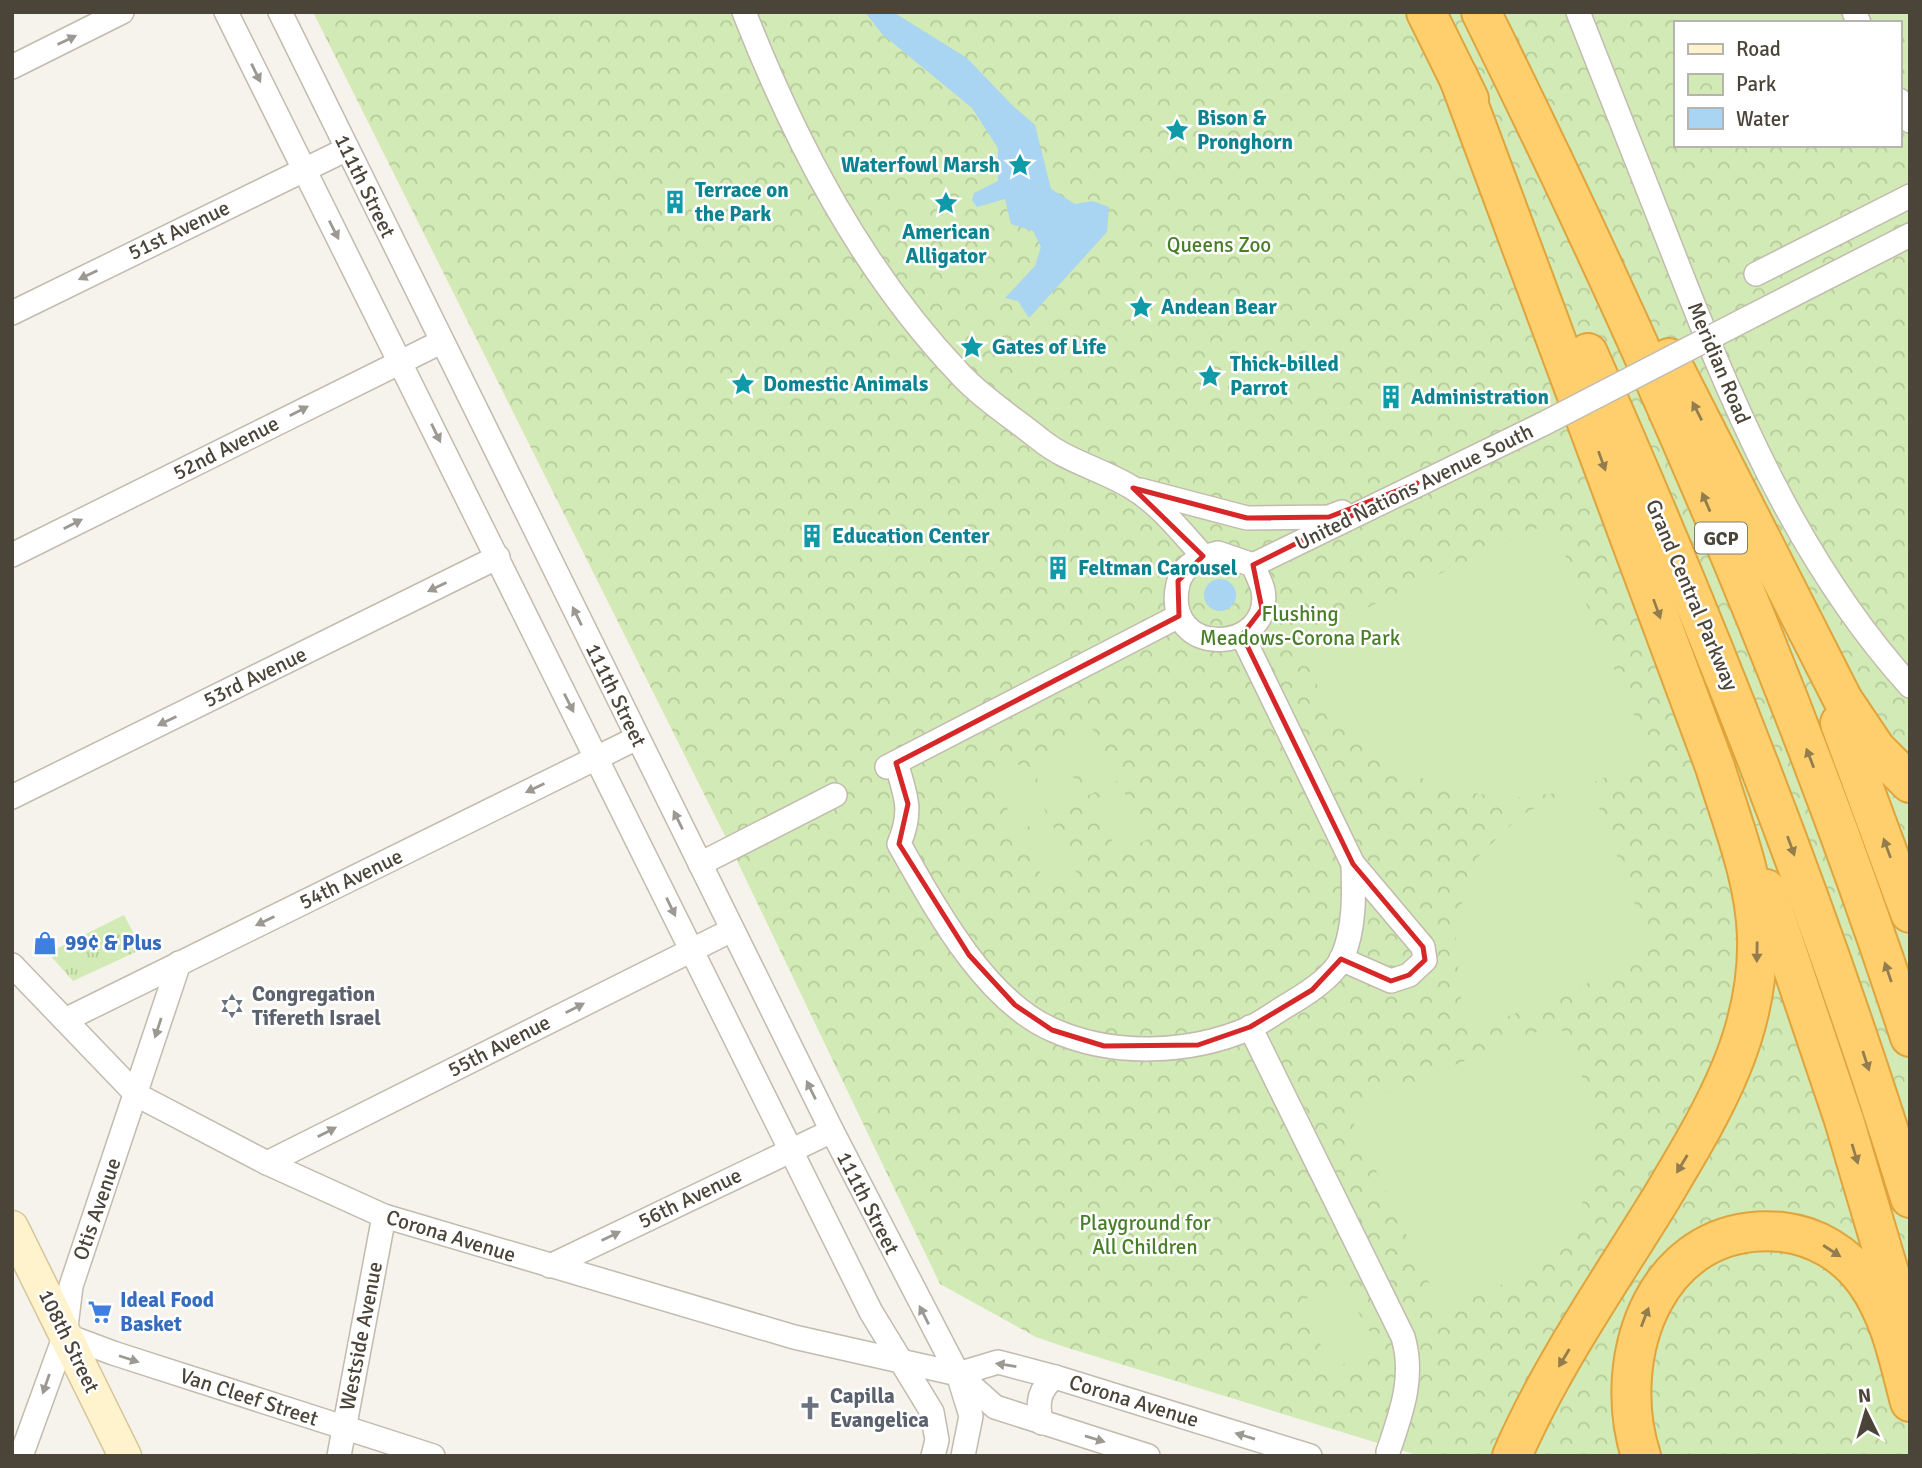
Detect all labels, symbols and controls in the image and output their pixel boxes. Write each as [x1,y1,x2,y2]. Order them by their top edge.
legend [1674,21,1901,147]
one-way arrow [57,34,77,45]
text: Road [1736,36,1781,62]
one-way arrow [250,63,261,83]
text: Park [1736,71,1777,97]
place label: Bison & Pronghorn [1197,105,1293,155]
text: Water [1736,106,1789,132]
place icon: Bison & Pronghorn [1163,116,1191,144]
street label: 111th Street [329,130,401,242]
place icon: Waterfowl Marsh [1006,151,1034,179]
place label: Waterfowl Marsh [841,152,1000,178]
place label: Terrace on the Park [694,177,789,227]
building icon: Terrace on the Park [661,188,689,216]
place icon: American Alligator [932,189,960,217]
street label: 51st Avenue [124,194,234,266]
place label: American Alligator [902,219,990,269]
one-way arrow [329,220,340,240]
park label: Queens Zoo [1167,232,1271,258]
one-way arrow [78,269,98,281]
place icon: Andean Bear [1127,293,1155,321]
place label: Andean Bear [1161,294,1278,320]
street label: Meridian Road [1682,298,1756,428]
place icon: Gates of Life [958,333,986,361]
place label: Gates of Life [992,334,1106,360]
place label: Thick-billed Parrot [1230,351,1339,401]
place icon: Thick-billed Parrot [1196,362,1224,390]
place icon: Domestic Animals [729,370,757,398]
place label: Domestic Animals [763,371,928,397]
building icon: Administration [1377,383,1405,411]
place label: Administration [1411,384,1549,410]
one-way arrow [1691,401,1702,421]
one-way arrow [289,406,309,417]
street label: 52nd Avenue [169,410,283,486]
street label: United Nations Avenue South [1291,418,1537,556]
one-way arrow [431,423,442,443]
one-way arrow [1597,451,1608,472]
one-way arrow [1700,492,1712,512]
street label: Grand Central Parkway [1640,495,1744,695]
one-way arrow [63,519,83,530]
building icon: Education Center [798,522,826,550]
place label: Education Center [832,523,990,549]
road number: GCP [1695,523,1747,554]
building icon: Feltman Carousel [1044,554,1072,582]
place label: Feltman Carousel [1078,555,1238,581]
one-way arrow [427,582,447,593]
one-way arrow [1652,599,1663,620]
park label: Flushing Meadows-Corona Park [1200,601,1401,651]
one-way arrow [572,606,583,626]
street label: 111th Street [580,639,652,751]
street label: 53rd Avenue [199,641,311,713]
one-way arrow [564,693,575,713]
one-way arrow [157,715,177,726]
one-way arrow [1805,748,1816,769]
one-way arrow [525,782,545,793]
one-way arrow [672,810,683,830]
one-way arrow [1786,835,1797,856]
one-way arrow [1881,838,1892,859]
street label: 54th Avenue [295,843,407,915]
one-way arrow [665,897,677,917]
one-way arrow [255,915,275,926]
shop icon: 99¢ & Plus [31,929,59,957]
place label: 99¢ & Plus [65,930,162,956]
one-way arrow [1751,942,1763,964]
one-way arrow [1882,961,1893,982]
place label: Congregation Tifereth Israel [252,981,381,1031]
synagogue icon: Congregation Tifereth Israel [218,992,246,1020]
one-way arrow [565,1003,585,1014]
street label: 55th Avenue [443,1009,555,1083]
one-way arrow [152,1018,163,1039]
one-way arrow [1861,1050,1872,1071]
one-way arrow [806,1080,817,1100]
one-way arrow [318,1127,338,1139]
one-way arrow [1850,1144,1860,1165]
street label: 111th Street [831,1147,905,1259]
street label: Otis Avenue [67,1154,127,1264]
one-way arrow [1675,1154,1688,1173]
street label: 56th Avenue [634,1162,746,1234]
street label: Corona Avenue [383,1204,519,1268]
park label: Playground for All Children [1079,1210,1211,1260]
one-way arrow [601,1231,621,1242]
one-way arrow [1822,1244,1842,1257]
street label: Westside Avenue [334,1259,388,1413]
street label: 108th Street [33,1285,105,1397]
place label: Ideal Food Basket [120,1287,214,1337]
supermarket icon: Ideal Food Basket [86,1298,114,1326]
one-way arrow [919,1304,931,1324]
one-way arrow [1640,1307,1651,1328]
one-way arrow [1558,1349,1570,1368]
one-way arrow [119,1354,140,1364]
one-way arrow [995,1360,1017,1371]
street label: Van Cleef Street [177,1362,321,1432]
street label: Corona Avenue [1066,1369,1202,1433]
one-way arrow [40,1374,51,1395]
north arrow [1831,1377,1901,1447]
place label: Capilla Evangelica [830,1383,929,1433]
text: N [1857,1384,1872,1409]
church icon: Capilla Evangelica [796,1394,824,1422]
one-way arrow [1234,1430,1255,1440]
one-way arrow [1085,1435,1106,1445]

